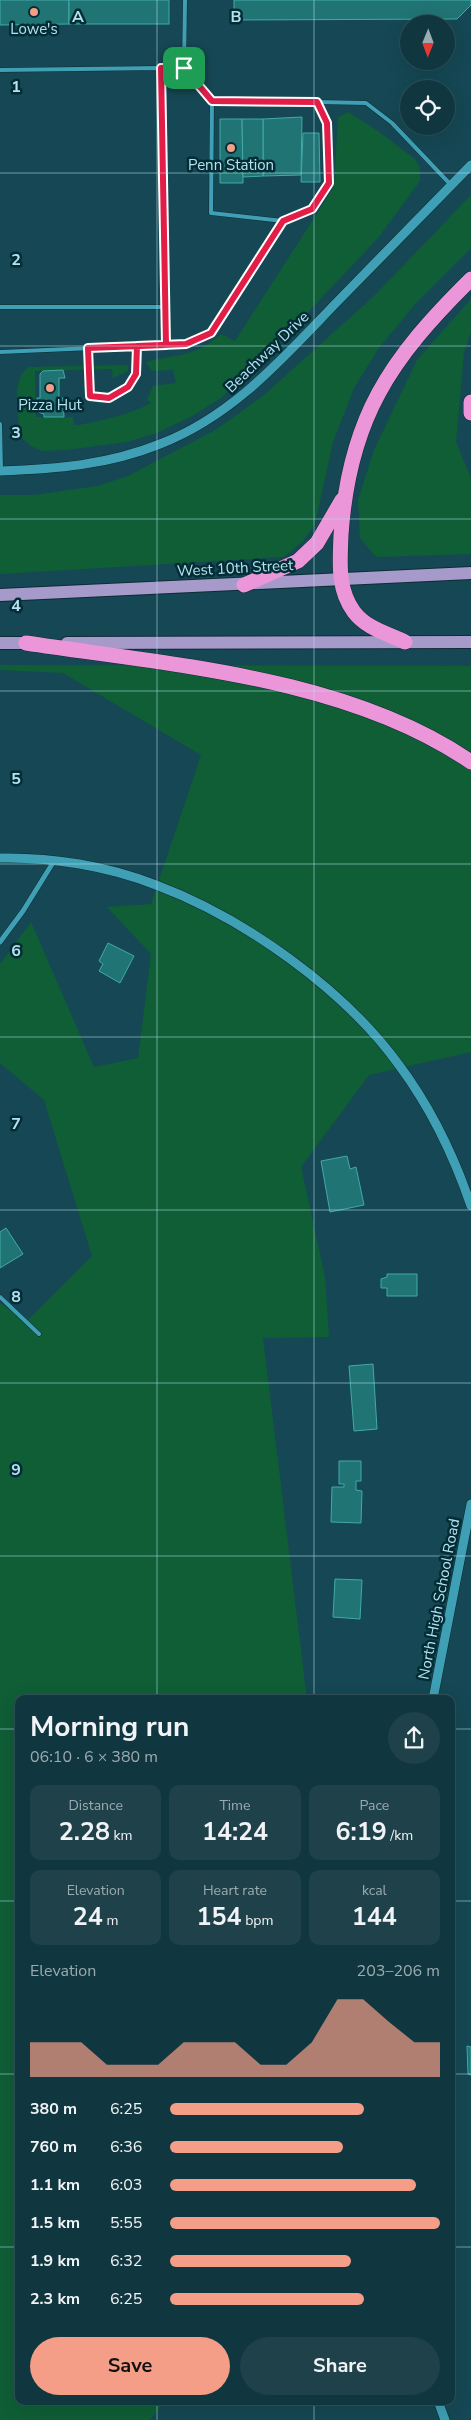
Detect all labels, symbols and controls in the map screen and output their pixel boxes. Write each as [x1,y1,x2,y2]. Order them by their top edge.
marker: Lowe's [28,6,40,18]
text: A [72,6,84,28]
text: B [230,6,242,28]
north arrow [400,15,455,70]
map controls [400,15,455,135]
place label: Lowe's [10,19,58,39]
pin [163,47,205,89]
icon: arrive [170,54,198,82]
text: 1 [11,76,21,98]
button: locate [400,80,455,135]
marker: Penn Station [225,142,237,154]
place label: Penn Station [188,155,274,175]
text: 2 [11,249,21,271]
street label: Beachway Drive [221,307,313,397]
marker: Pizza Hut [44,382,56,394]
place label: Pizza Hut [18,395,83,415]
text: 3 [11,422,21,444]
street label: West 10th Street [176,555,294,581]
text: 4 [11,595,21,617]
text: 5 [11,768,21,790]
text: 6 [11,940,21,962]
text: 7 [11,1113,21,1135]
text: 8 [11,1286,21,1308]
text: 9 [11,1459,21,1481]
street label: North High School Road [414,1517,464,1681]
text: Morning run [30,1708,189,1746]
button: share [388,1712,440,1764]
text: 06:10 · 6 × 380 m [30,1746,158,1768]
text: Distance [68,1796,123,1815]
text: Time [219,1796,251,1815]
text: Pace [359,1796,389,1815]
text: 2.28 [59,1815,110,1849]
text: 14:24 [202,1815,268,1849]
text: 6:19 [335,1815,387,1849]
text: km [110,1826,133,1845]
text: /km [387,1826,413,1845]
text: Elevation [67,1881,125,1900]
text: Heart rate [203,1881,267,1900]
text: kcal [362,1881,387,1900]
text: 24 [73,1900,103,1934]
text: 154 [197,1900,242,1934]
text: 144 [352,1900,397,1934]
text: m [103,1911,118,1930]
text: bpm [242,1911,273,1930]
text: Elevation [30,1960,96,1982]
text: 203–206 m [357,1960,440,1982]
text: 380 m [30,2098,77,2120]
text: 6:25 [110,2098,142,2120]
text: 760 m [30,2136,77,2158]
text: 6:36 [110,2136,142,2158]
text: 1.1 km [30,2174,80,2196]
text: 6:03 [110,2174,142,2196]
text: 1.5 km [30,2212,80,2234]
text: 5:55 [110,2212,142,2234]
text: 1.9 km [30,2250,80,2272]
text: 6:32 [110,2250,142,2272]
text: 2.3 km [30,2288,80,2310]
text: 6:25 [110,2288,142,2310]
button: Save [30,2337,230,2395]
button: Share [240,2337,440,2395]

